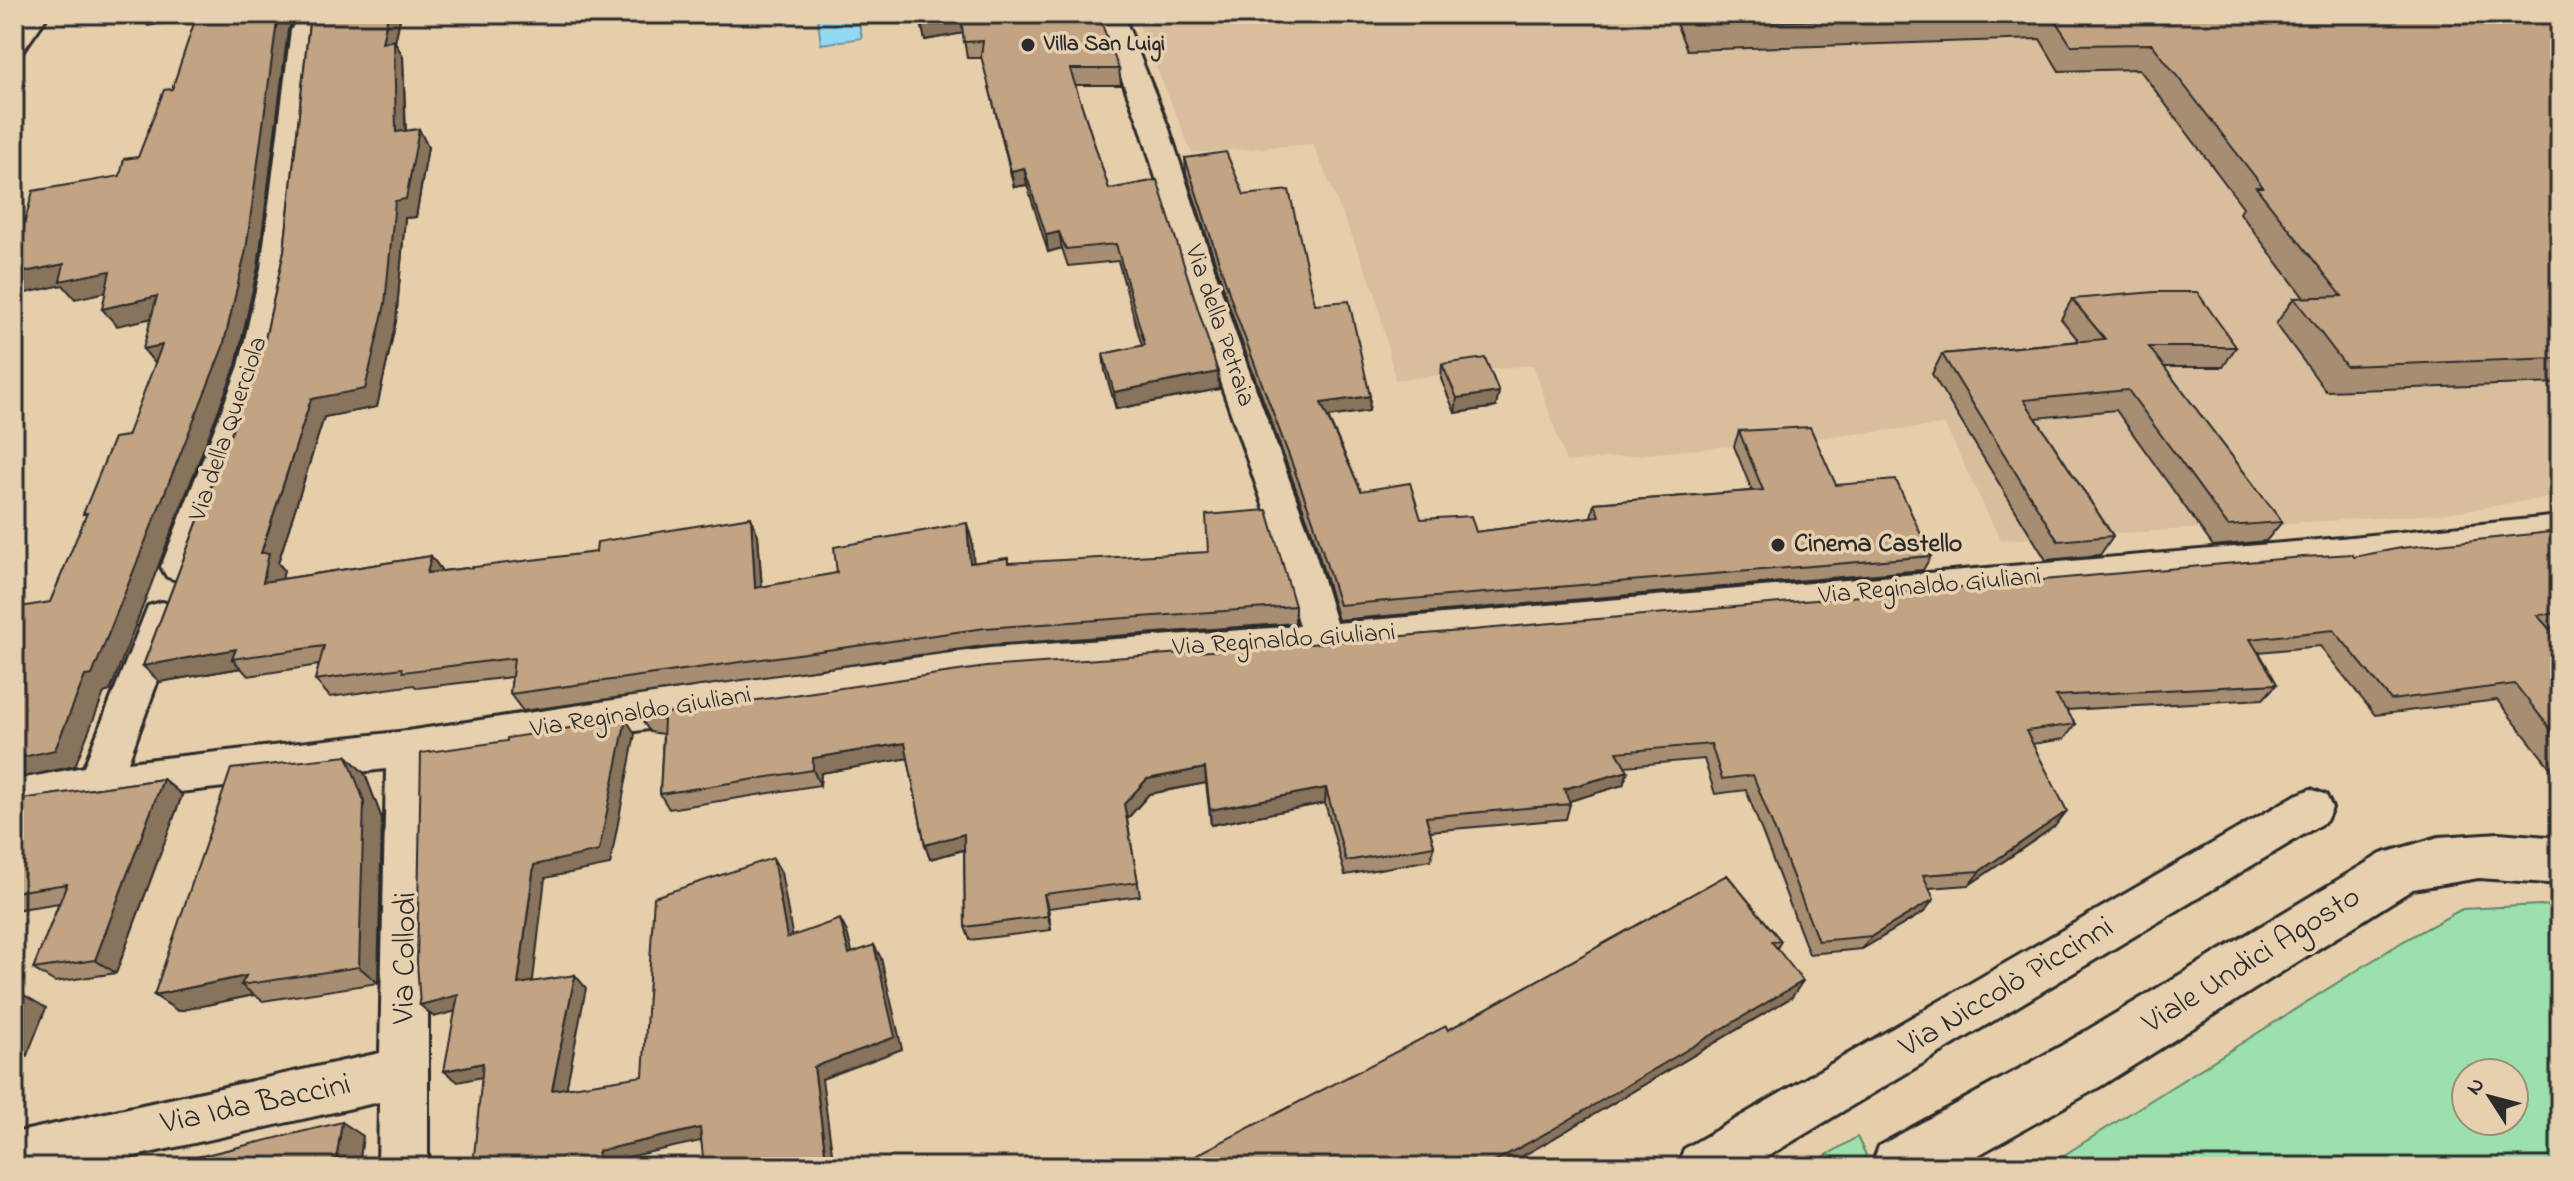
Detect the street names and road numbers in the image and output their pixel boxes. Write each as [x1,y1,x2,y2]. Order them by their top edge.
street label: Via della Petraia [1173,239,1264,412]
street label: Via della Querciola [179,332,278,527]
street label: Via Reginaldo Giuliani [1816,558,2043,616]
street label: Via Reginaldo Giuliani [1170,614,1397,668]
street label: Via Reginaldo Giuliani [527,677,754,749]
street label: Viale Undici Agosto [2133,875,2370,1048]
street label: Via Collodi [381,892,431,1025]
street label: Via Niccolò Piccinni [1890,905,2123,1071]
street label: Via Ida Baccini [156,1062,355,1148]

